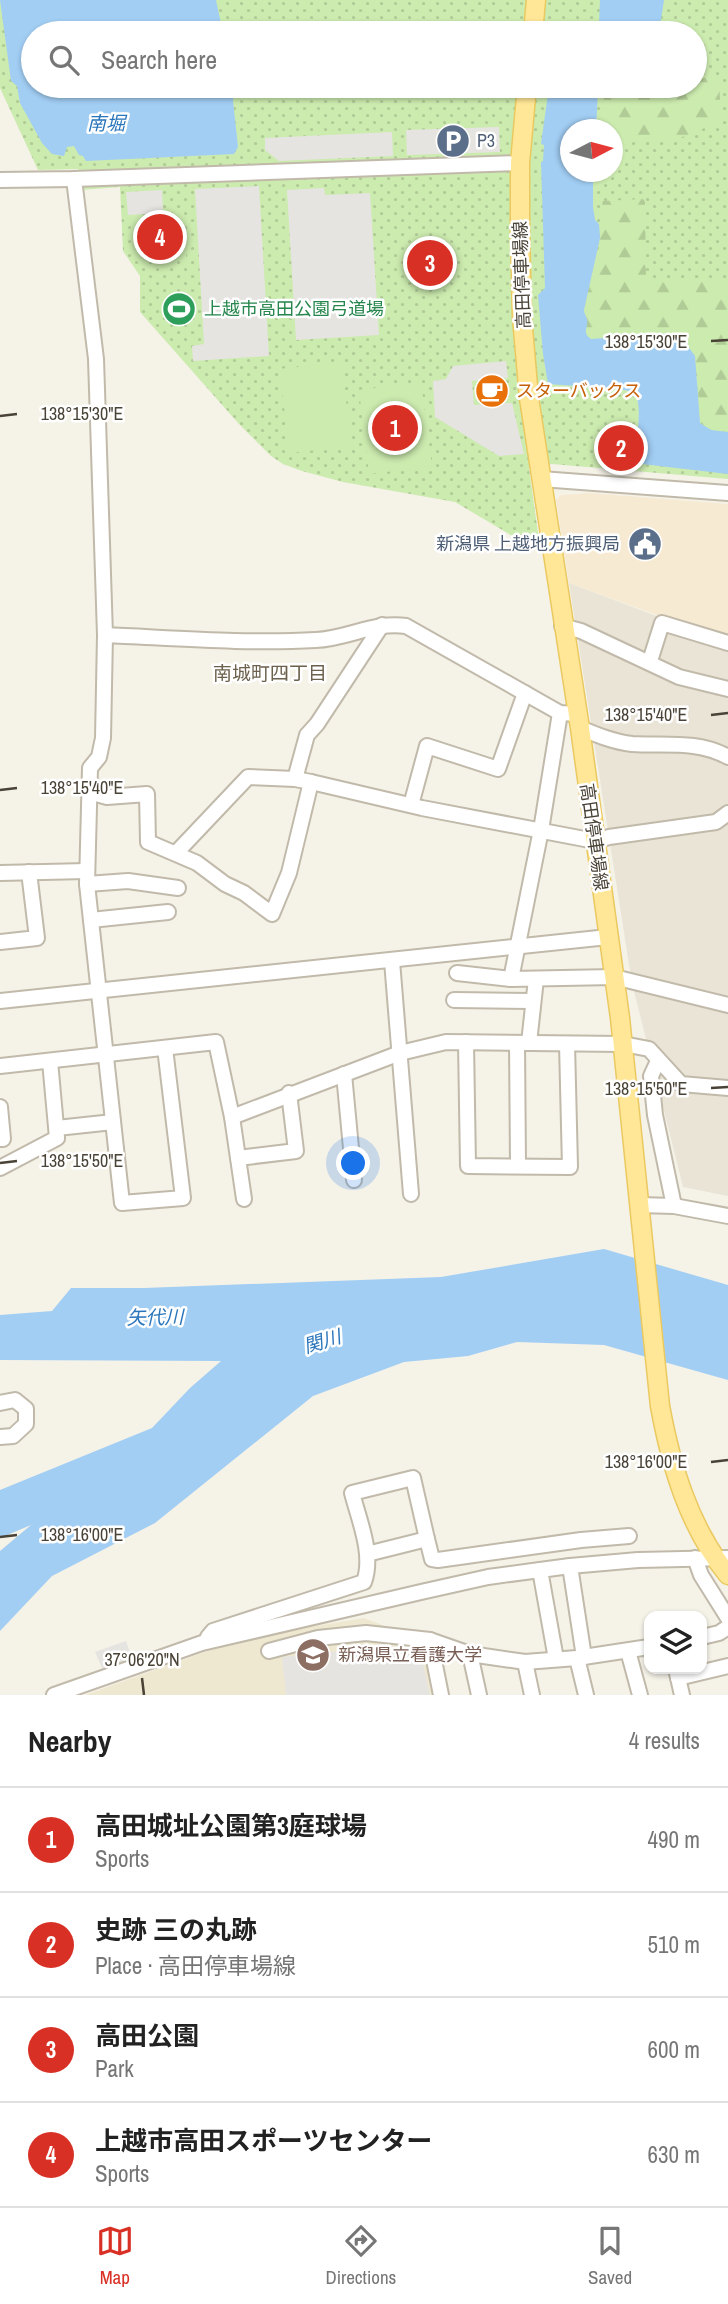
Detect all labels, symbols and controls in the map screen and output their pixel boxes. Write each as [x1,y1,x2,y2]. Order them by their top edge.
search box [21,21,707,98]
icon: search [45,41,83,79]
text: Search here [101,42,217,77]
water label: 南堀 [87,110,128,136]
north arrow [560,119,623,182]
parking icon: P3 [434,122,472,160]
place label: P3 [477,128,495,153]
pin: 4 [137,211,183,263]
street label: 高田停車場線 [507,221,536,329]
pin: 3 [407,237,453,289]
sports icon: 上越市高田公園弓道場 [160,290,198,328]
place label: 上越市高田公園弓道場 [204,296,384,321]
text: 138°15'30"E [605,329,687,354]
cafe icon: スターバックス [473,372,511,410]
place label: スターバックス [516,378,641,403]
text: 138°15'30"E [41,401,123,426]
pin: 1 [372,402,418,454]
pin: 2 [598,422,644,474]
public building icon: 新潟県 上越地方振興局 [626,525,664,563]
place label: 新潟県 上越地方振興局 [436,531,620,556]
district label: 南城町四丁目 [213,660,327,686]
text: 138°15'40"E [605,702,687,727]
text: 138°15'40"E [41,775,123,800]
street label: 高田停車場線 [575,782,614,892]
text: 138°15'50"E [605,1076,687,1101]
your location [336,1146,370,1180]
text: 138°15'50"E [41,1148,123,1173]
water label: 矢代川 [126,1303,186,1330]
water label: 関川 [300,1322,346,1359]
text: 138°16'00"E [605,1449,687,1474]
text: 138°16'00"E [41,1522,123,1547]
map controls [644,1611,707,1674]
button: layers [644,1611,707,1674]
school or university icon: 新潟県立看護大学 [294,1636,332,1674]
place label: 新潟県立看護大学 [338,1642,482,1667]
text: 37°06'20"N [104,1647,180,1672]
text: Nearby [28,1721,111,1761]
text: 4 results [629,1725,700,1756]
text: 高田城址公園第3庭球場 [95,1808,367,1843]
text: 1 [46,1824,56,1855]
text: 490 m [648,1824,700,1855]
text: Sports [95,1843,150,1874]
text: 史跡 三の丸跡 [95,1912,257,1947]
text: 2 [46,1929,56,1960]
text: 510 m [648,1929,700,1960]
text: Place · 高田停車場線 [95,1950,296,1981]
text: 高田公園 [95,2018,199,2053]
text: 3 [46,2034,56,2065]
text: 600 m [648,2034,700,2065]
text: Park [95,2053,134,2084]
text: 上越市高田スポーツセンター [95,2123,432,2158]
text: 4 [46,2139,56,2170]
text: 630 m [648,2139,700,2170]
text: Sports [95,2158,150,2189]
tab: Map [96,2222,134,2290]
tab: Directions [325,2222,396,2290]
tab: Saved [588,2222,632,2290]

